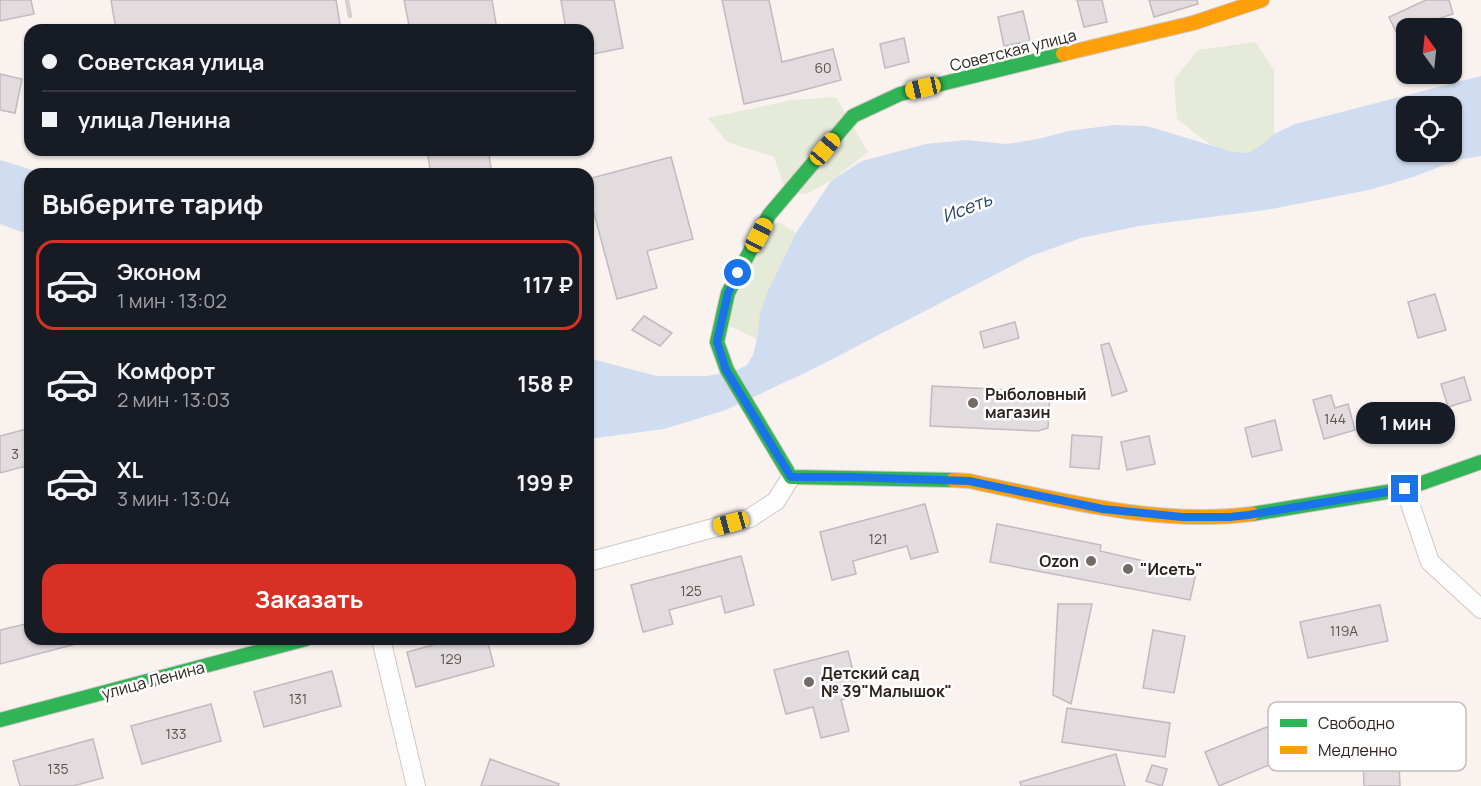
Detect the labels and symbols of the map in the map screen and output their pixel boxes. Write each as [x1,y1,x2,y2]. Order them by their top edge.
north arrow [1396,18,1462,84]
street label: Советская улица [947,24,1079,76]
house number: 60 [814,58,832,77]
car [903,75,943,101]
car [807,129,843,169]
water label: Исеть [938,187,995,227]
car [743,215,775,255]
route start [724,259,751,286]
place label: Рыболовный магазин [985,383,1087,423]
marker: Рыболовный магазин [966,396,980,410]
callout: 1 мин [1356,402,1454,444]
house number: 144 [1324,409,1346,428]
house number: 3 [11,444,19,463]
route end [1391,475,1418,502]
car [711,510,751,536]
house number: 121 [869,529,887,548]
place label: Ozon [1039,550,1079,572]
marker: Ozon [1084,554,1098,568]
place label: "Исеть" [1140,558,1203,580]
marker: "Исеть" [1121,562,1135,576]
house number: 125 [680,581,702,600]
house number: 119А [1330,621,1358,640]
house number: 129 [440,649,462,668]
street label: улица Ленина [99,656,207,704]
place label: Детский сад № 39"Малышок" [821,662,952,702]
marker: Детский сад № 39"Малышок" [802,675,816,689]
house number: 131 [289,689,307,708]
legend [1268,702,1466,771]
text: Свободно [1318,712,1395,734]
house number: 133 [166,724,186,743]
text: Медленно [1318,739,1397,761]
house number: 135 [47,759,69,778]

